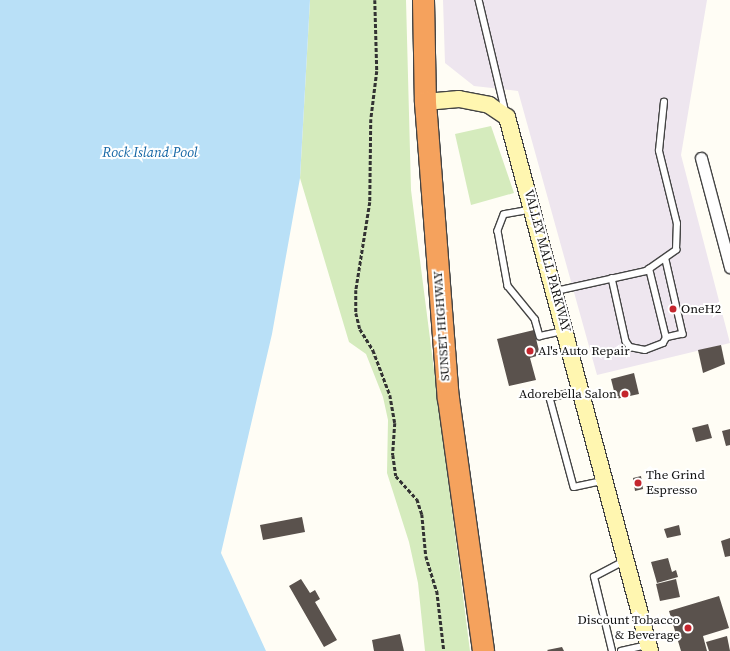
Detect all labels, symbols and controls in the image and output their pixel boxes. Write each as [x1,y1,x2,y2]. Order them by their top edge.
water label: Rock Island Pool [102,144,198,160]
street label: VALLEY MALL PARKWAY [520,188,574,334]
street label: SUNSET HIGHWAY [430,270,454,382]
place label: OneH2 [681,301,721,317]
marker: OneH2 [668,304,678,314]
place label: Al's Auto Repair [538,343,630,359]
marker: Al's Auto Repair [525,346,535,356]
place label: Adorebella Salon [519,386,617,402]
marker: Adorebella Salon [620,389,630,399]
place label: The Grind Espresso [646,468,705,499]
marker: The Grind Espresso [633,478,643,488]
place label: Discount Tobacco & Beverage [577,613,680,644]
marker: Discount Tobacco & Beverage [683,623,693,633]

